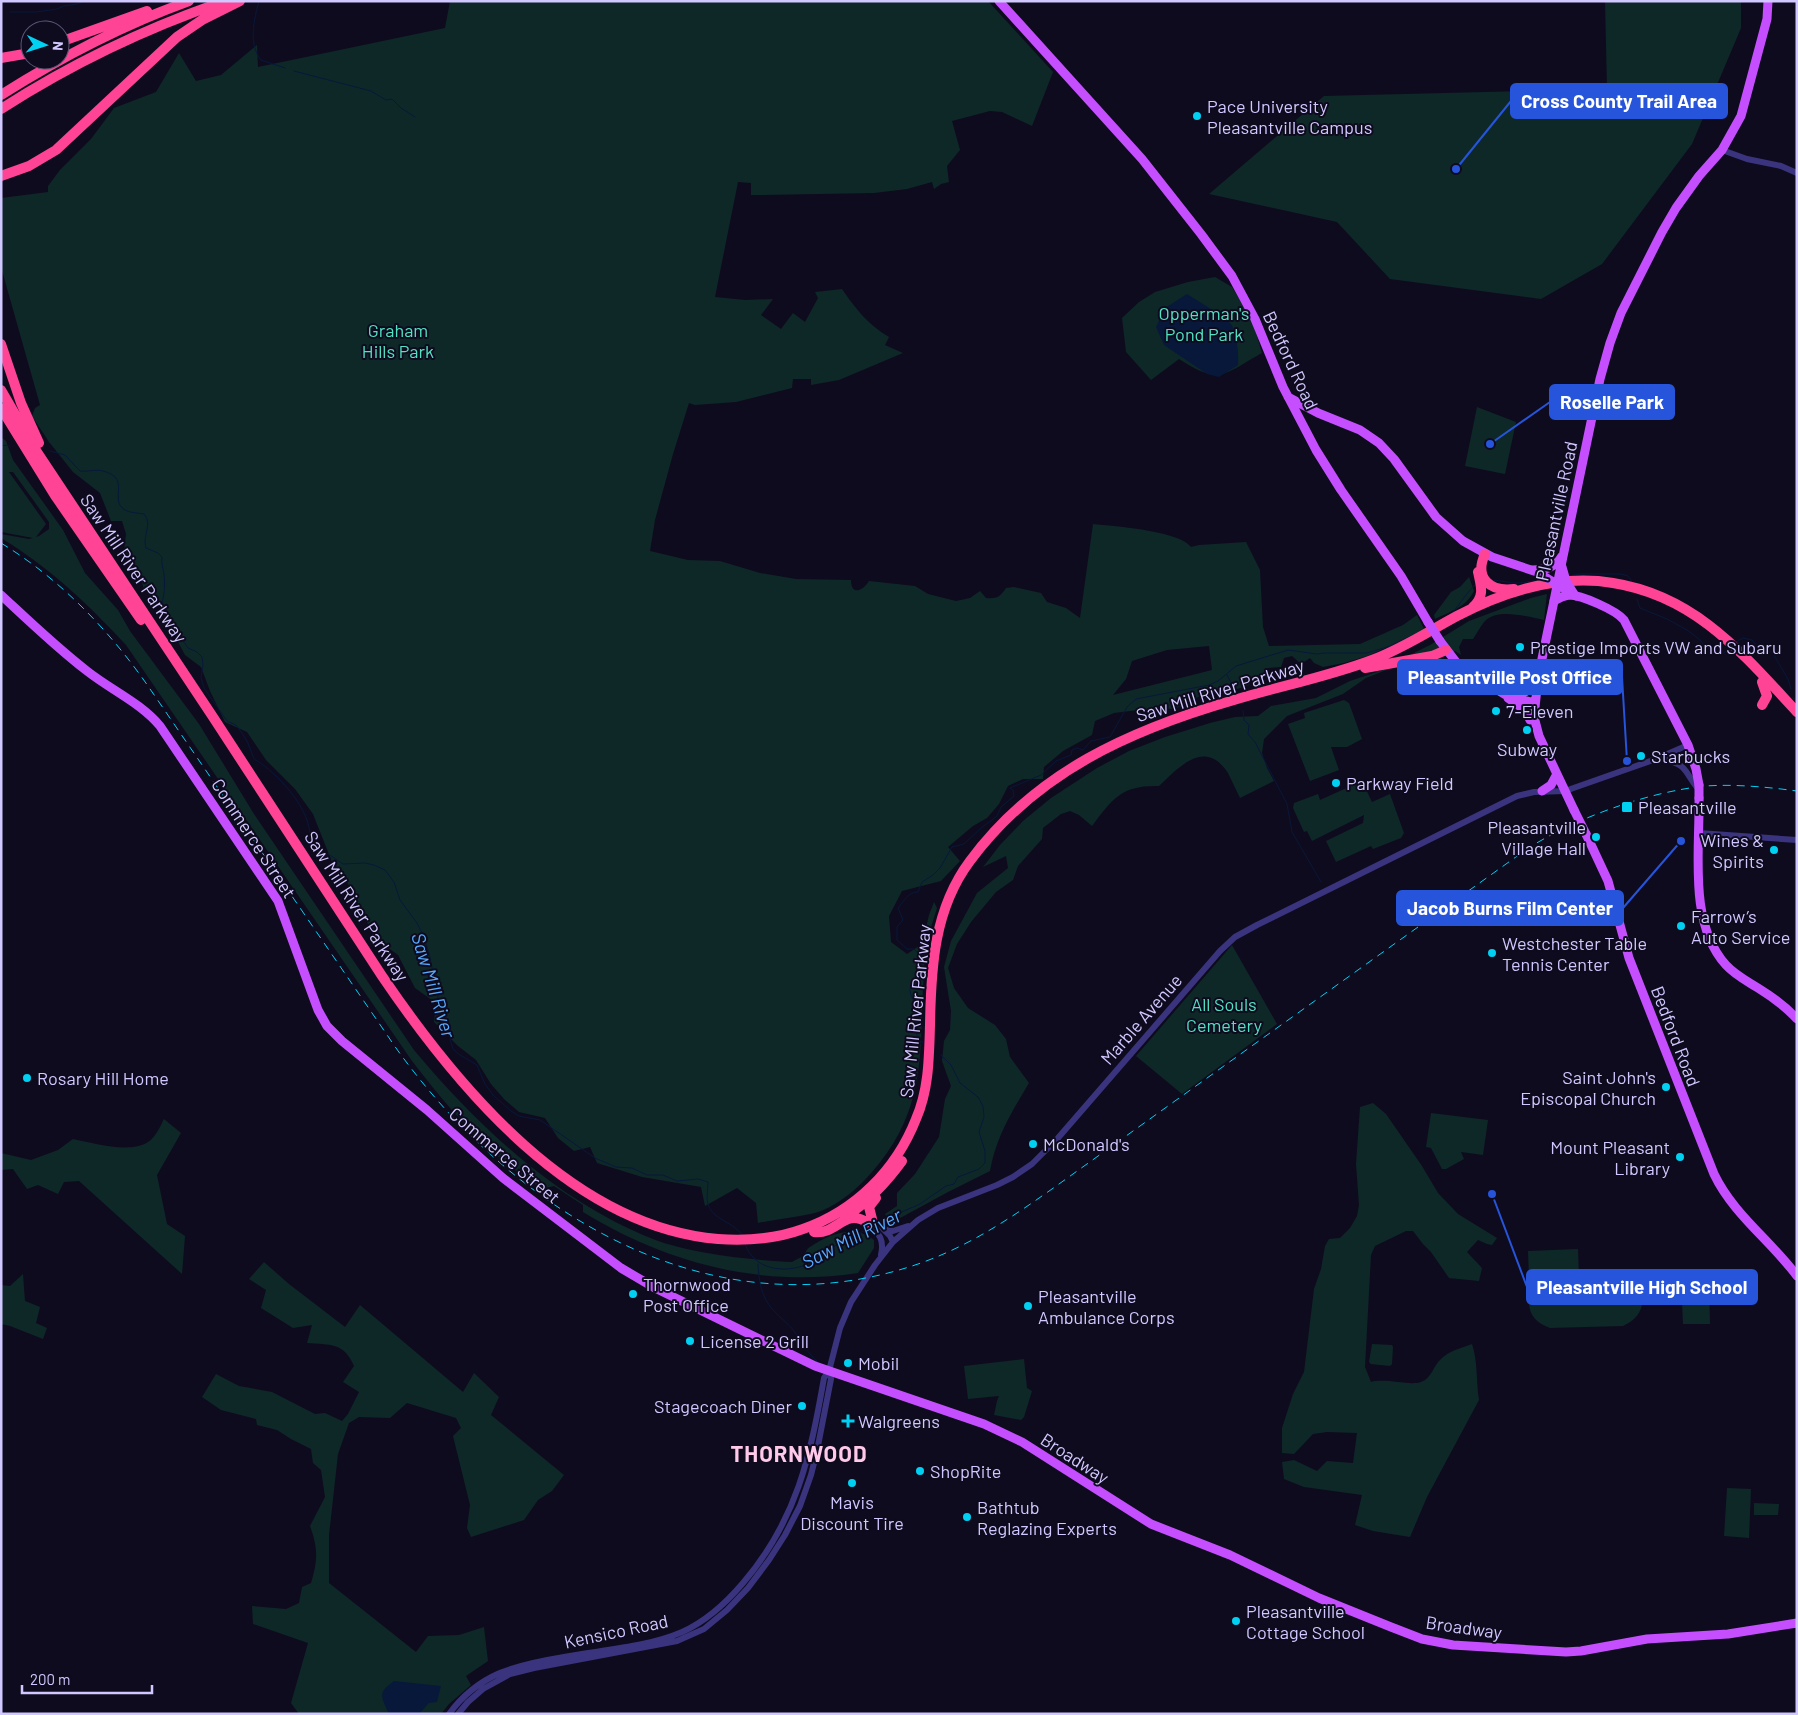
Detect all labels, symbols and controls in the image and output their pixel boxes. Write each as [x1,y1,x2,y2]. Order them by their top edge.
north arrow [20,20,70,70]
text: N [50,41,67,51]
callout: Cross County Trail Area [1511,84,1727,118]
text: Cross County Trail Area [1521,89,1717,112]
place label: Pace University Pleasantville Campus [1207,95,1372,138]
marker: Pace University Pleasantville Campus [1191,110,1203,122]
park label: Opperman's Pond Park [1159,302,1249,345]
street label: Bedford Road [1259,307,1323,413]
park label: Graham Hills Park [362,319,434,362]
callout: Roselle Park [1550,385,1674,419]
text: Roselle Park [1560,390,1664,413]
street label: Pleasantville Road [1530,439,1582,583]
street label: Saw Mill River Parkway [76,489,192,647]
place label: Prestige Imports VW and Subaru [1530,636,1782,658]
marker: Prestige Imports VW and Subaru [1514,641,1526,653]
street label: Saw Mill River Parkway [1133,654,1307,726]
callout: Pleasantville Post Office [1398,660,1622,694]
text: Pleasantville Post Office [1408,665,1612,688]
place label: 7-Eleven [1506,700,1574,722]
marker: 7-Eleven [1490,705,1502,717]
marker: Subway [1521,724,1533,736]
place label: Subway [1497,738,1557,760]
place label: Starbucks [1651,745,1730,767]
marker: Starbucks [1635,750,1647,762]
place label: Parkway Field [1346,772,1454,794]
street label: Commerce Street [207,774,301,902]
marker: Parkway Field [1330,777,1342,789]
place label: Pleasantville [1638,796,1737,818]
marker: Pleasantville [1620,800,1634,814]
place label: Pleasantville Village Hall [1487,816,1586,859]
street label: Saw Mill River Parkway [300,827,414,985]
place label: Wines & Spirits [1700,829,1764,872]
marker: Pleasantville Village Hall [1590,831,1602,843]
marker: Wines & Spirits [1768,844,1780,856]
callout: Jacob Burns Film Center [1397,891,1623,925]
text: Jacob Burns Film Center [1407,896,1614,919]
place label: Farrow’s Auto Service [1691,905,1790,948]
marker: Farrow’s Auto Service [1675,920,1687,932]
street label: Saw Mill River Parkway [895,923,935,1099]
water label: Saw Mill River [407,930,461,1042]
place label: Westchester Table Tennis Center [1502,932,1647,975]
marker: Westchester Table Tennis Center [1486,947,1498,959]
street label: Marble Avenue [1096,969,1186,1069]
street label: Bedford Road [1647,983,1705,1089]
park label: All Souls Cemetery [1186,993,1262,1036]
place label: Saint John's Episcopal Church [1520,1066,1656,1109]
place label: Rosary Hill Home [37,1067,169,1089]
marker: Rosary Hill Home [21,1072,33,1084]
marker: Saint John's Episcopal Church [1660,1081,1672,1093]
street label: Commerce Street [445,1102,565,1208]
place label: McDonald's [1043,1133,1130,1155]
place label: Mount Pleasant Library [1550,1136,1670,1179]
marker: McDonald's [1027,1138,1039,1150]
marker: Mount Pleasant Library [1674,1151,1686,1163]
water label: Saw Mill River [797,1202,906,1273]
callout: Pleasantville High School [1527,1270,1757,1304]
place label: Thornwood Post Office [643,1273,731,1316]
text: Pleasantville High School [1537,1275,1747,1298]
place label: Pleasantville Ambulance Corps [1038,1285,1175,1328]
marker: Thornwood Post Office [627,1288,639,1300]
marker: Pleasantville Ambulance Corps [1022,1300,1034,1312]
place label: License 2 Grill [700,1330,809,1352]
marker: License 2 Grill [684,1335,696,1347]
place label: Mobil [858,1352,899,1374]
marker: Mobil [842,1357,854,1369]
place label: Stagecoach Diner [654,1395,792,1417]
marker: Stagecoach Diner [796,1400,808,1412]
place label: Walgreens [858,1410,940,1432]
marker: Walgreens [842,1415,854,1427]
street label: Broadway [1037,1428,1113,1488]
district label: THORNWOOD [731,1440,867,1466]
place label: ShopRite [930,1460,1001,1482]
marker: ShopRite [914,1465,926,1477]
marker: Mavis Discount Tire [846,1477,858,1489]
place label: Mavis Discount Tire [800,1491,904,1534]
place label: Bathtub Reglazing Experts [977,1496,1117,1539]
marker: Bathtub Reglazing Experts [961,1511,973,1523]
place label: Pleasantville Cottage School [1246,1600,1365,1643]
street label: Kensico Road [562,1609,670,1653]
street label: Broadway [1424,1611,1504,1643]
marker: Pleasantville Cottage School [1230,1615,1242,1627]
scale bar [22,1662,152,1694]
text: 200 m [30,1670,70,1688]

